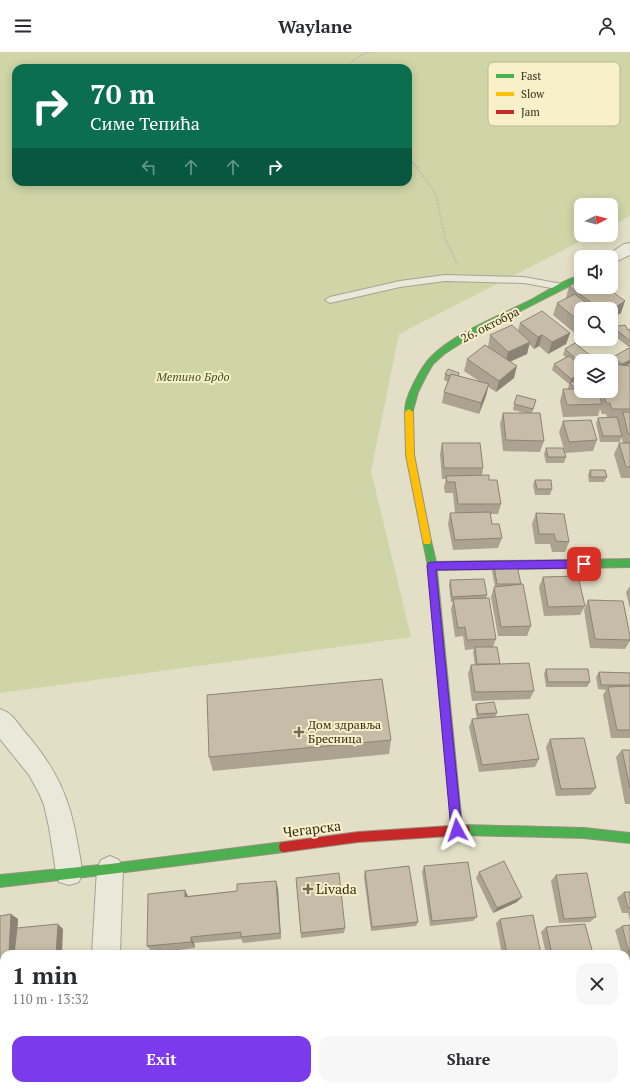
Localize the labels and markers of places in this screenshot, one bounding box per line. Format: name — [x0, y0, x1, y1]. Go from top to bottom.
pin — [567, 547, 601, 581]
place label: Дом здравља Бресница — [308, 717, 381, 746]
marker: Дом здравља Бресница — [293, 726, 305, 738]
place label: Livada — [316, 879, 357, 898]
marker: Livada — [303, 884, 313, 894]

